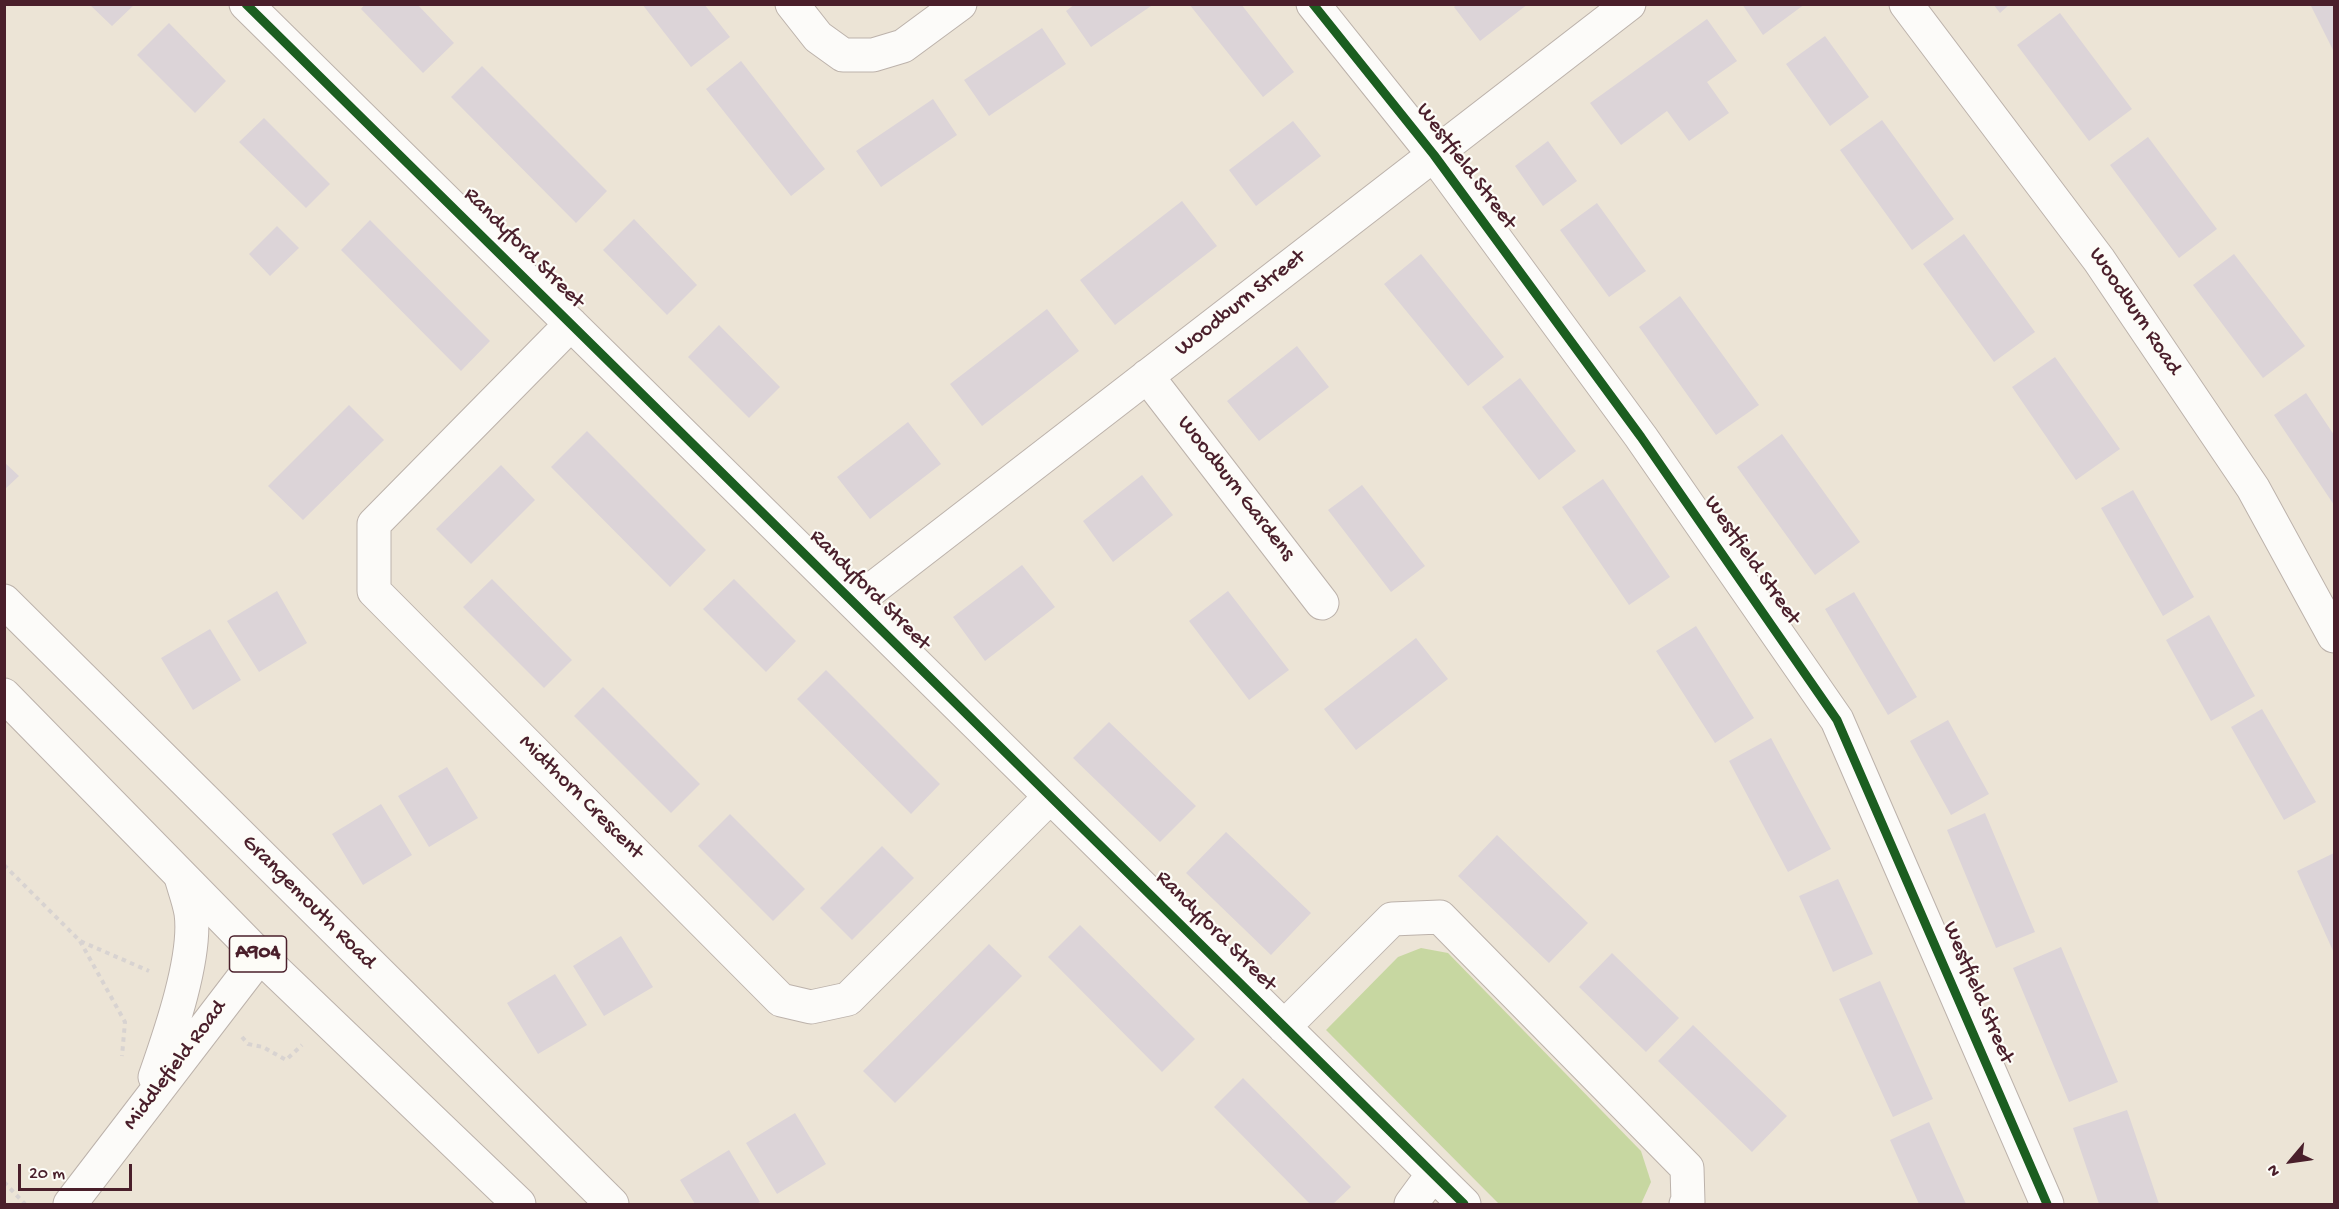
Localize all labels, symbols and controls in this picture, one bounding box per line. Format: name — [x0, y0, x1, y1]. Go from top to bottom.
street label: Westfield Street — [1409, 99, 1521, 235]
street label: Randyford Street — [457, 183, 589, 315]
street label: Woodburn Road — [2082, 243, 2186, 381]
street label: Woodburn Street — [1170, 245, 1312, 363]
street label: Woodburn Gardens — [1170, 411, 1300, 567]
street label: Westfield Street — [1697, 491, 1805, 631]
street label: Randyford Street — [803, 525, 935, 657]
street label: Midthorn Crescent — [512, 730, 648, 866]
street label: Grangemouth Road — [235, 830, 381, 976]
street label: Randyford Street — [1149, 866, 1281, 998]
street label: Westfield Street — [1935, 918, 2019, 1068]
road number: A904 — [230, 936, 286, 972]
street label: Middlefield Road — [119, 996, 233, 1136]
north arrow — [2261, 1131, 2321, 1191]
scale bar — [21, 1152, 135, 1190]
text: N — [2264, 1161, 2286, 1179]
text: 20 m — [29, 1164, 65, 1185]

